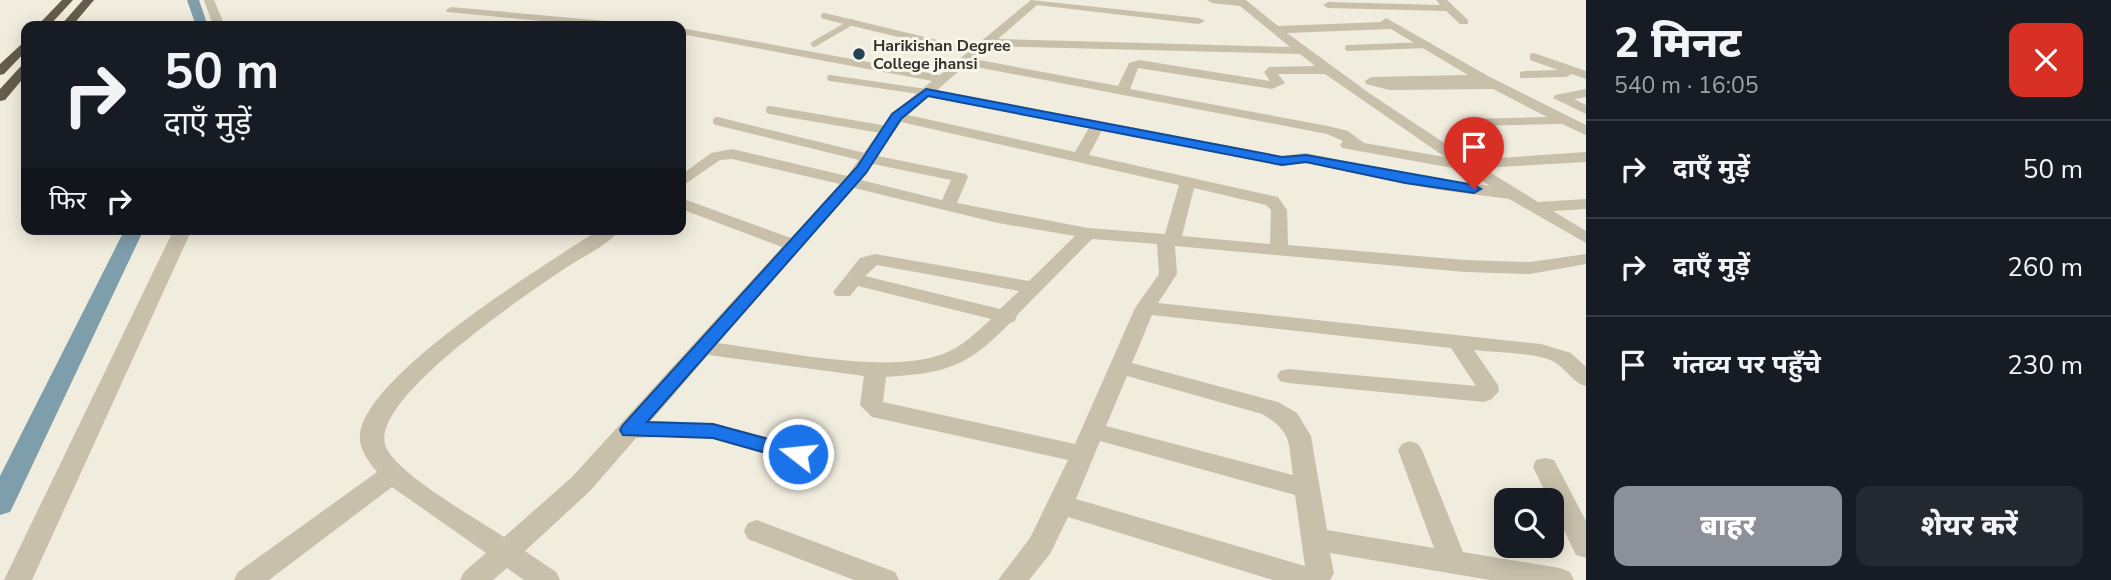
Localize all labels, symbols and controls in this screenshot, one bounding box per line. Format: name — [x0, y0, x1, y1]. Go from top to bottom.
text: 2 मिनट — [1614, 15, 1741, 72]
button: close — [2009, 23, 2083, 97]
place label: Harikishan Degree College jhansi — [873, 35, 1011, 75]
text: 50 m — [164, 38, 279, 105]
marker: Harikishan Degree College jhansi — [851, 46, 867, 62]
icon: right — [49, 49, 140, 140]
text: 540 m · 16:05 — [1614, 70, 1759, 101]
text: दाएँ मुड़ें — [164, 102, 251, 145]
pin — [1444, 117, 1504, 189]
icon: arrive — [1455, 128, 1493, 166]
icon: right — [1614, 150, 1652, 188]
text: दाएँ मुड़ें — [1673, 151, 1750, 186]
text: 50 m — [2023, 152, 2083, 187]
icon: right — [100, 182, 138, 220]
text: फिर — [49, 183, 86, 218]
icon: right — [1614, 248, 1652, 286]
text: दाएँ मुड़ें — [1673, 249, 1750, 284]
text: 260 m — [2007, 250, 2083, 285]
icon: arrive — [1614, 346, 1652, 384]
text: गंतव्य पर पहुँचे — [1673, 347, 1821, 382]
text: 230 m — [2007, 348, 2083, 383]
position arrow — [761, 417, 835, 491]
button: बाहर — [1614, 486, 1842, 566]
button: शेयर करें — [1856, 486, 2083, 566]
map controls — [1494, 488, 1564, 558]
button: search — [1494, 488, 1564, 558]

